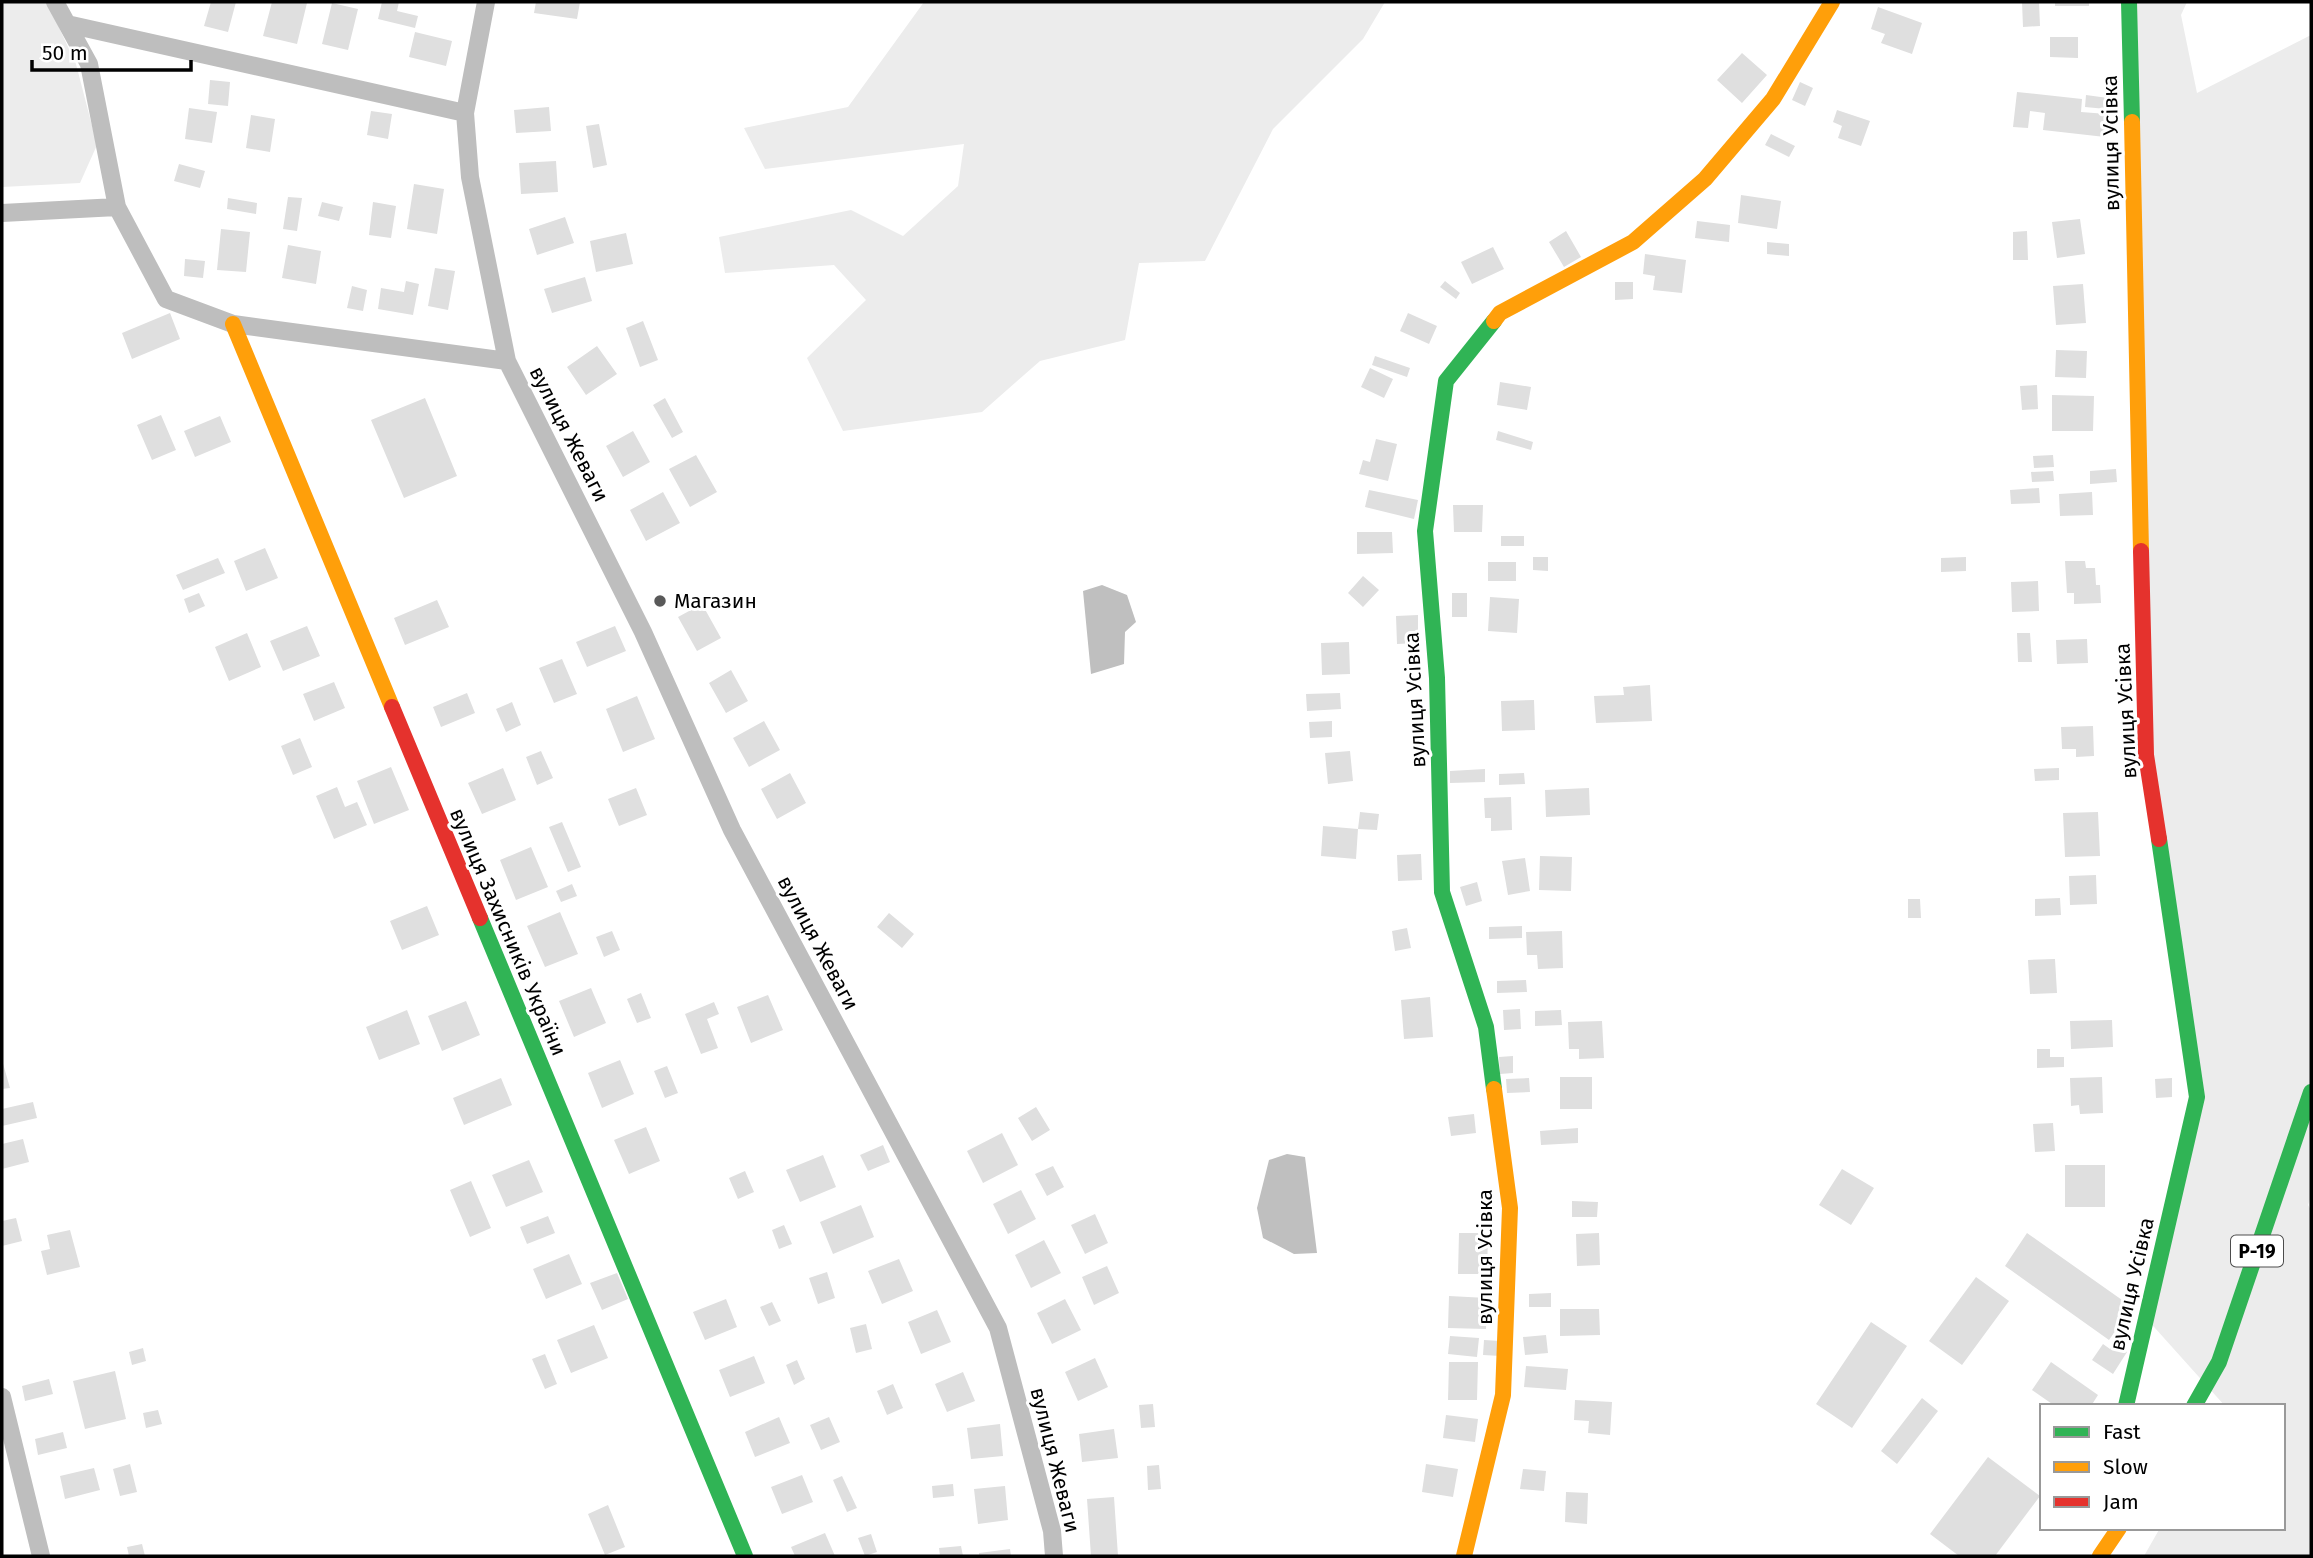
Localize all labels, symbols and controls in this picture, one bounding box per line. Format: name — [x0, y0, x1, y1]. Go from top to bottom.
scale bar — [32, 28, 191, 72]
text: 50 m — [42, 40, 88, 66]
street label: вулиця Усівка — [2097, 75, 2125, 211]
street label: вулиця Жеваги — [524, 362, 614, 506]
place label: Магазин — [674, 588, 757, 614]
marker: Магазин — [652, 593, 668, 609]
street label: вулиця Усівка — [1398, 631, 1432, 769]
street label: вулиця Усівка — [2109, 642, 2143, 780]
street label: вулиця Захисників України — [444, 804, 572, 1060]
street label: вулиця Жеваги — [772, 871, 864, 1015]
street label: вулиця Усівка — [1472, 1189, 1498, 1325]
street label: вулиця Усівка — [2104, 1215, 2160, 1353]
road number: Р-19 — [2231, 1236, 2283, 1266]
street label: вулиця Жеваги — [1024, 1385, 1086, 1535]
legend — [2040, 1404, 2285, 1530]
text: Fast — [2103, 1419, 2141, 1445]
text: Slow — [2103, 1454, 2148, 1480]
text: Jam — [2103, 1489, 2139, 1515]

